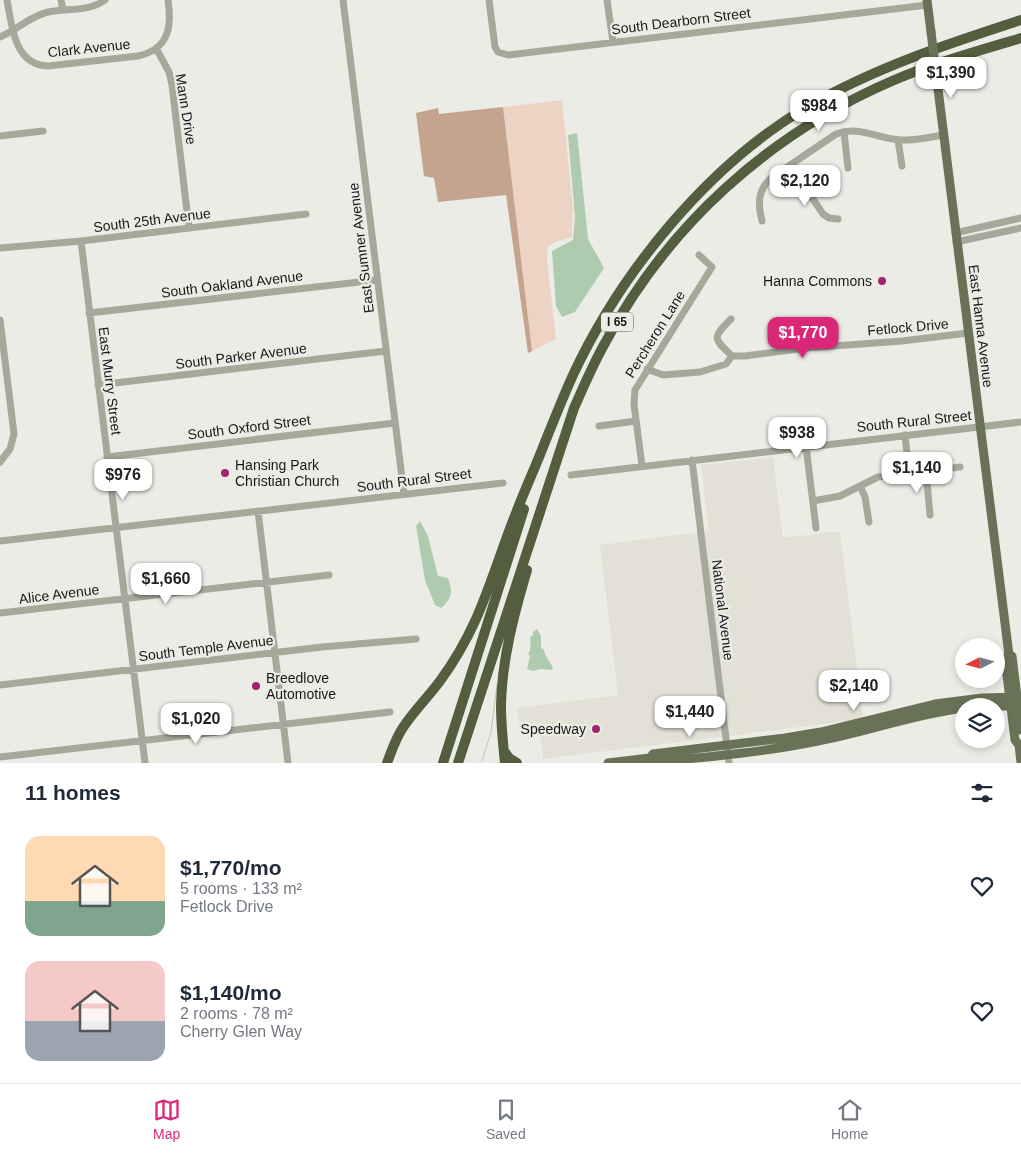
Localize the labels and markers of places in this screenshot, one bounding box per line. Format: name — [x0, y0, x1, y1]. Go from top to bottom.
pin: $1,390 — [910, 56, 992, 99]
pin: $984 — [789, 90, 849, 132]
pin: $2,120 — [764, 164, 846, 207]
place label: Hanna Commons — [763, 273, 872, 289]
marker: Hanna Commons — [876, 275, 888, 287]
pin: $1,770 — [762, 316, 844, 359]
pin: $938 — [767, 416, 827, 459]
pin: $1,140 — [876, 452, 958, 494]
place label: Hansing Park Christian Church — [235, 457, 339, 489]
pin: $976 — [93, 458, 153, 501]
marker: Hansing Park Christian Church — [219, 467, 231, 479]
pin: $1,660 — [125, 562, 207, 605]
place label: Breedlove Automotive — [266, 670, 336, 702]
pin: $2,140 — [813, 670, 895, 712]
marker: Breedlove Automotive — [250, 680, 262, 692]
pin: $1,440 — [649, 696, 731, 738]
pin: $1,020 — [155, 702, 237, 745]
place label: Speedway — [521, 721, 586, 737]
marker: Speedway — [590, 723, 602, 735]

